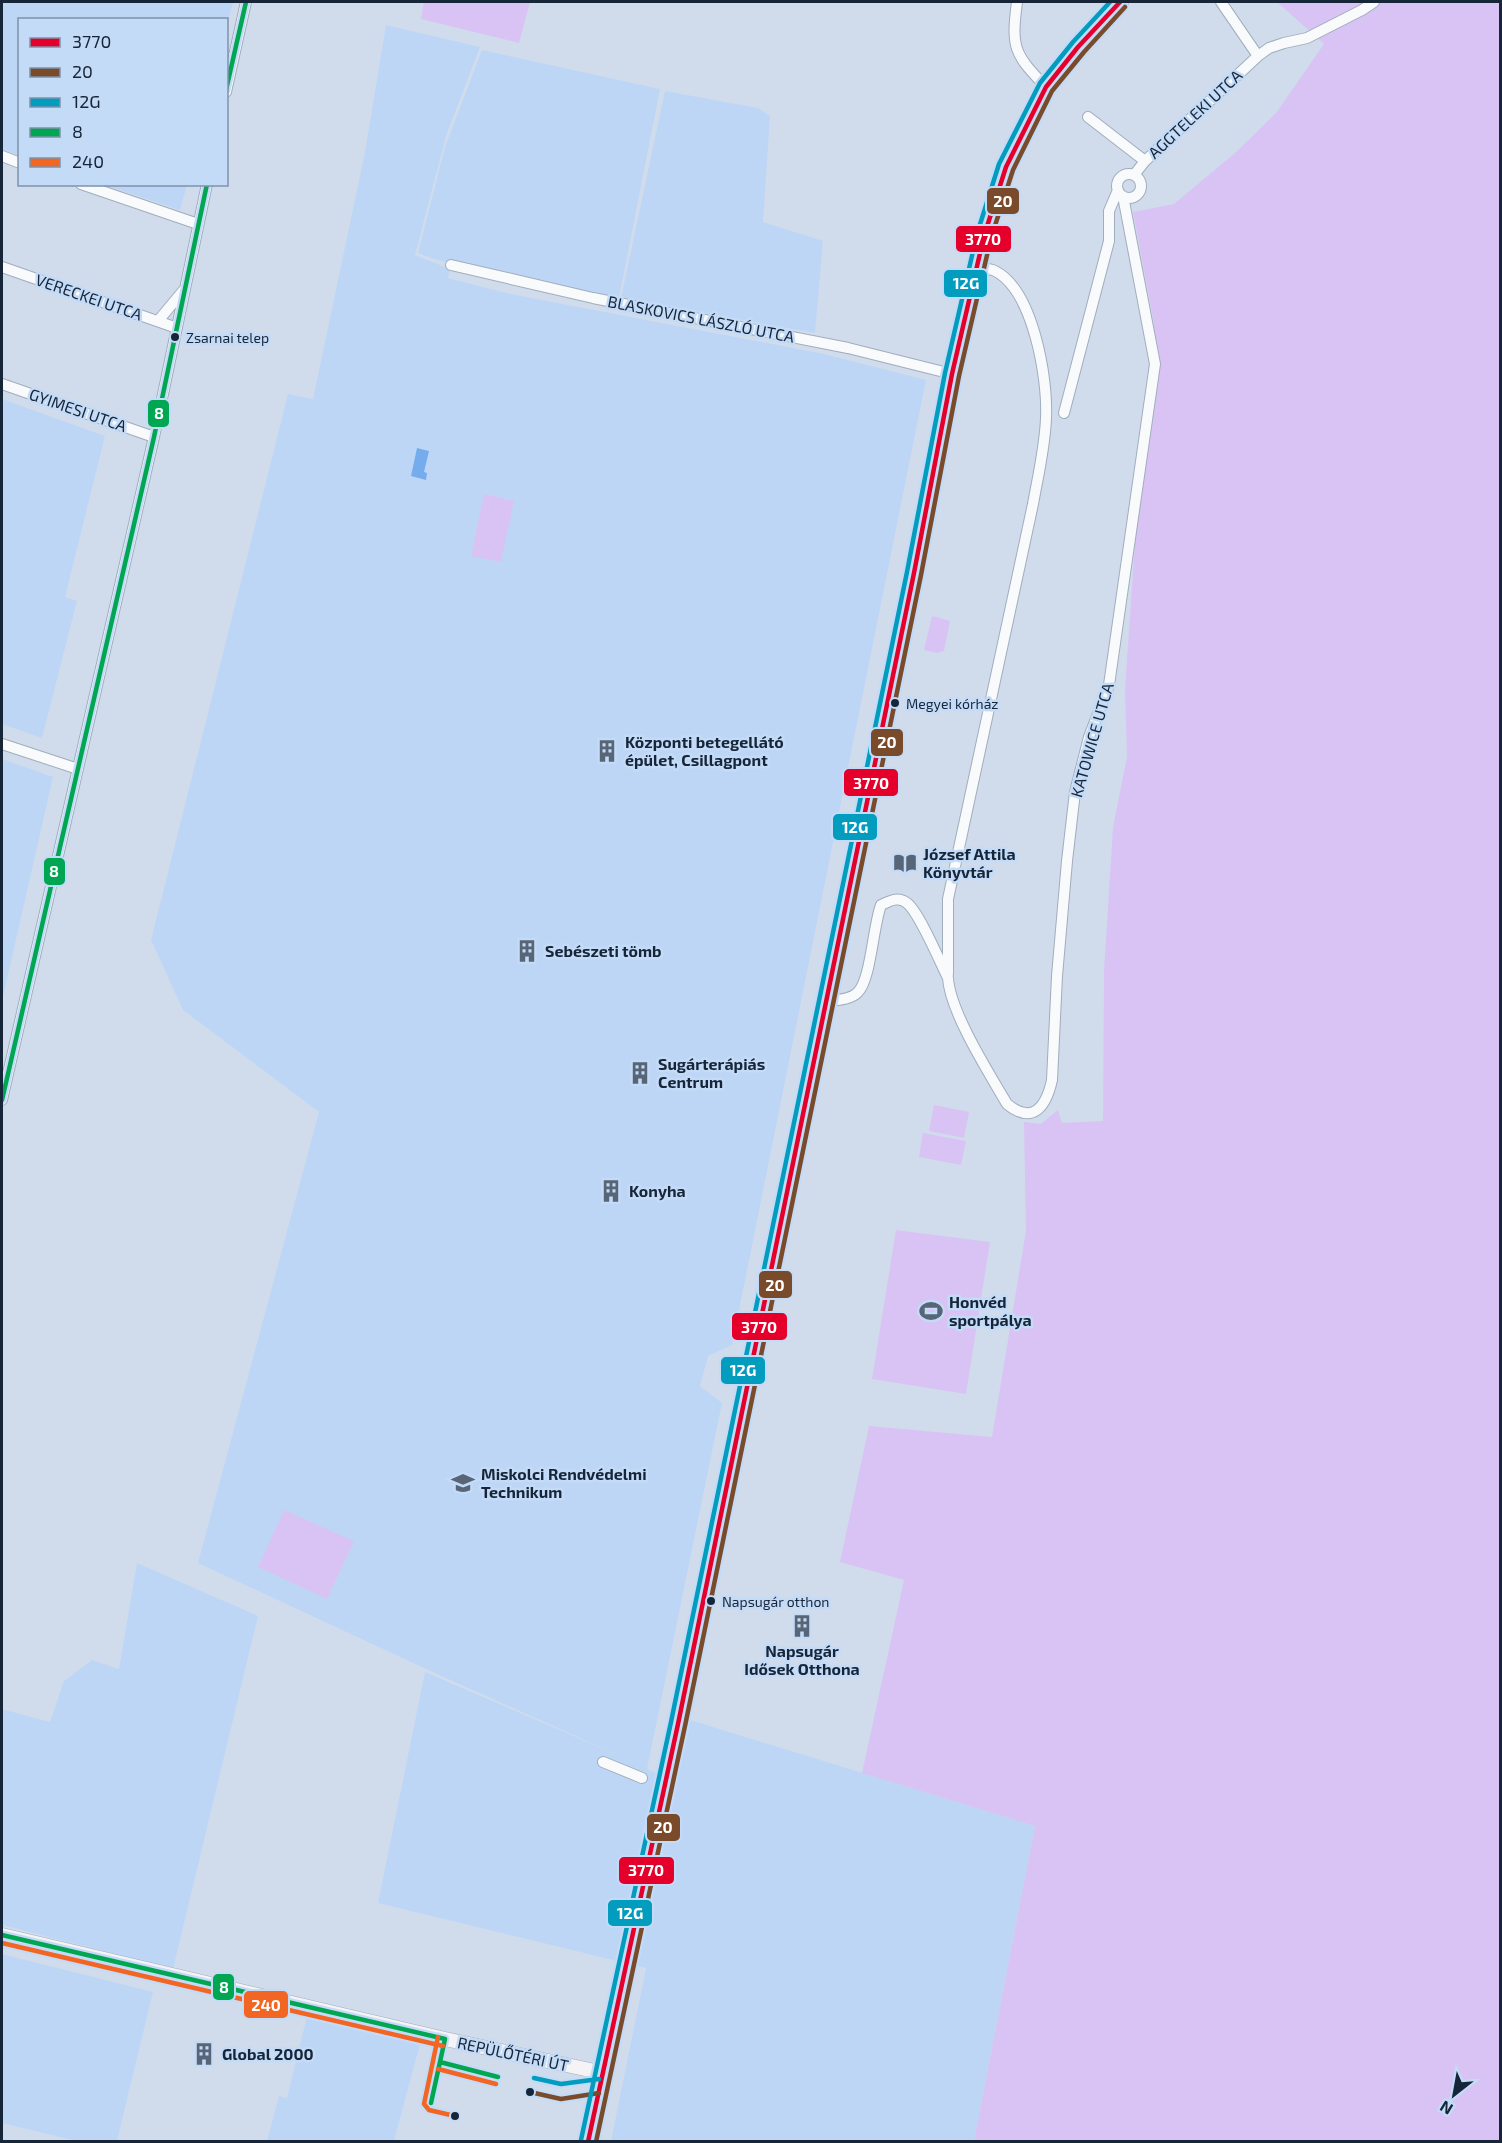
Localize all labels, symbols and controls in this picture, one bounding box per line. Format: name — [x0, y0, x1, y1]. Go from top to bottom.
legend — [18, 18, 228, 186]
text: 3770 — [72, 30, 111, 52]
text: 20 — [72, 60, 93, 82]
street label: AGGTELEKI UTCA — [1144, 65, 1246, 162]
text: 12G — [72, 90, 101, 112]
text: 8 — [72, 120, 83, 142]
text: 240 — [72, 150, 104, 172]
line badge: 20 — [986, 187, 1020, 215]
text: 20 — [993, 191, 1013, 210]
line badge: 3770 — [955, 225, 1012, 253]
text: 3770 — [965, 229, 1001, 248]
street label: VERECKEI UTCA — [33, 269, 145, 324]
line badge: 12G — [943, 269, 988, 298]
text: 12G — [953, 273, 979, 292]
street label: BLASKOVICS LÁSZLÓ UTCA — [606, 291, 796, 346]
place label: Zsarnai telep — [186, 329, 269, 346]
marker: Zsarnai telep — [169, 331, 181, 343]
street label: GYIMESI UTCA — [27, 384, 129, 435]
line badge: 8 — [147, 399, 170, 428]
text: 8 — [154, 403, 164, 422]
street label: KATOWICE UTCA — [1066, 680, 1117, 799]
place label: Megyei kórház — [906, 695, 998, 712]
marker: Megyei kórház — [889, 697, 901, 709]
line badge: 20 — [870, 728, 904, 757]
place label: Központi betegellátó épület, Csillagpont — [625, 732, 784, 769]
text: 20 — [877, 732, 897, 751]
building icon: Központi betegellátó épület, Csillagpont — [594, 738, 620, 764]
line badge: 3770 — [843, 768, 899, 797]
text: 3770 — [853, 773, 889, 792]
line badge: 12G — [832, 813, 878, 841]
text: 12G — [842, 817, 868, 836]
place label: József Attila Könyvtár — [923, 844, 1016, 882]
library icon: József Attila Könyvtár — [892, 850, 918, 876]
line badge: 8 — [43, 857, 66, 886]
text: 8 — [49, 861, 59, 880]
building icon: Sebészeti tömb — [514, 938, 540, 964]
place label: Sebészeti tömb — [545, 941, 662, 960]
place label: Sugárterápiás Centrum — [658, 1054, 765, 1091]
building icon: Sugárterápiás Centrum — [627, 1060, 653, 1086]
building icon: Konyha — [598, 1178, 624, 1204]
place label: Konyha — [629, 1181, 686, 1201]
line badge: 20 — [758, 1270, 793, 1299]
text: 20 — [765, 1275, 785, 1294]
place label: Honvéd sportpálya — [949, 1292, 1032, 1330]
sports icon: Honvéd sportpálya — [918, 1298, 944, 1324]
line badge: 3770 — [731, 1312, 788, 1341]
text: 3770 — [741, 1317, 777, 1336]
line badge: 12G — [720, 1356, 766, 1385]
text: 12G — [730, 1360, 756, 1379]
place label: Miskolci Rendvédelmi Technikum — [481, 1464, 647, 1501]
school or university icon: Miskolci Rendvédelmi Technikum — [450, 1470, 476, 1496]
place label: Napsugár otthon — [722, 1593, 829, 1610]
marker: Napsugár otthon — [705, 1595, 717, 1607]
building icon: Napsugár Idősek Otthona — [789, 1613, 815, 1639]
place label: Napsugár Idősek Otthona — [744, 1641, 860, 1678]
line badge: 20 — [646, 1813, 681, 1842]
text: 20 — [653, 1817, 673, 1836]
line badge: 3770 — [618, 1856, 675, 1885]
text: 3770 — [628, 1860, 664, 1879]
line badge: 12G — [607, 1899, 653, 1927]
text: 12G — [617, 1903, 643, 1922]
line badge: 8 — [212, 1973, 235, 2001]
text: 8 — [219, 1977, 229, 1996]
line badge: 240 — [243, 1990, 289, 2019]
text: 240 — [251, 1995, 281, 2014]
street label: REPÜLŐTÉRI ÚT — [456, 2032, 570, 2075]
building icon: Global 2000 — [191, 2041, 217, 2067]
place label: Global 2000 — [222, 2044, 314, 2063]
north arrow — [1424, 2065, 1484, 2125]
unlabelled marker — [524, 2086, 536, 2098]
text: N — [1436, 2097, 1456, 2119]
unlabelled marker — [449, 2110, 461, 2122]

